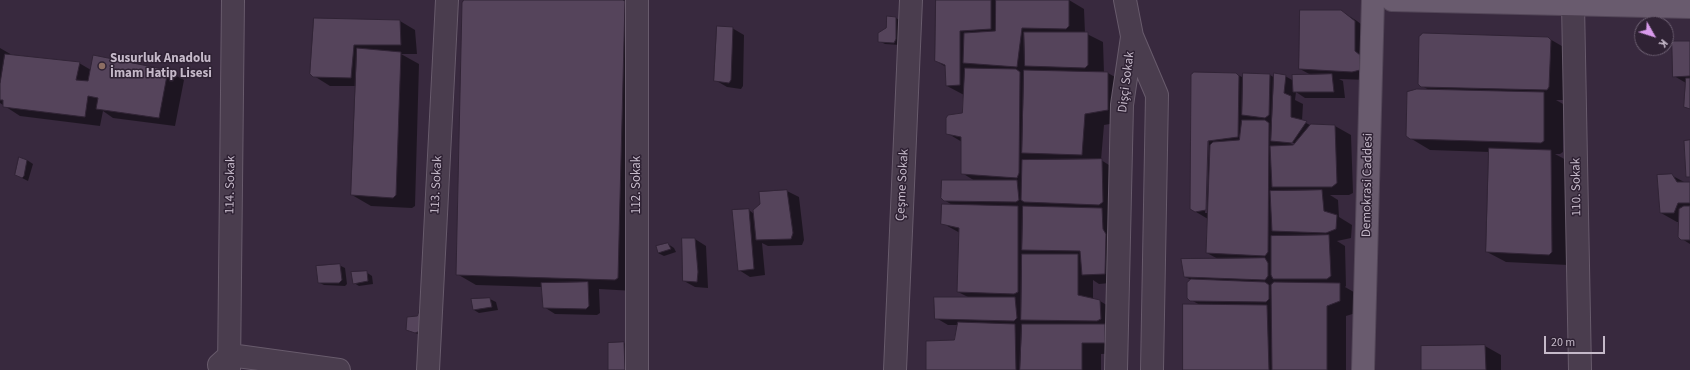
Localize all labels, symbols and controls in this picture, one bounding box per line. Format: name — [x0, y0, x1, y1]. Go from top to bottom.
north arrow — [1634, 16, 1674, 56]
text: K — [1655, 36, 1671, 51]
street label: Dişçi Sokak — [1116, 50, 1138, 114]
place label: Susurluk Anadolu İmam Hatip Lisesi — [110, 51, 212, 82]
marker: Susurluk Anadolu İmam Hatip Lisesi — [97, 61, 107, 71]
street label: Demokrasi Caddesi — [1359, 133, 1377, 237]
street label: Çeşme Sokak — [893, 148, 913, 222]
street label: 113. Sokak — [428, 155, 446, 215]
street label: 114. Sokak — [223, 156, 239, 214]
street label: 112. Sokak — [629, 156, 645, 214]
street label: 110. Sokak — [1569, 158, 1585, 216]
scale bar — [1546, 328, 1607, 354]
text: 20 m — [1551, 334, 1575, 351]

